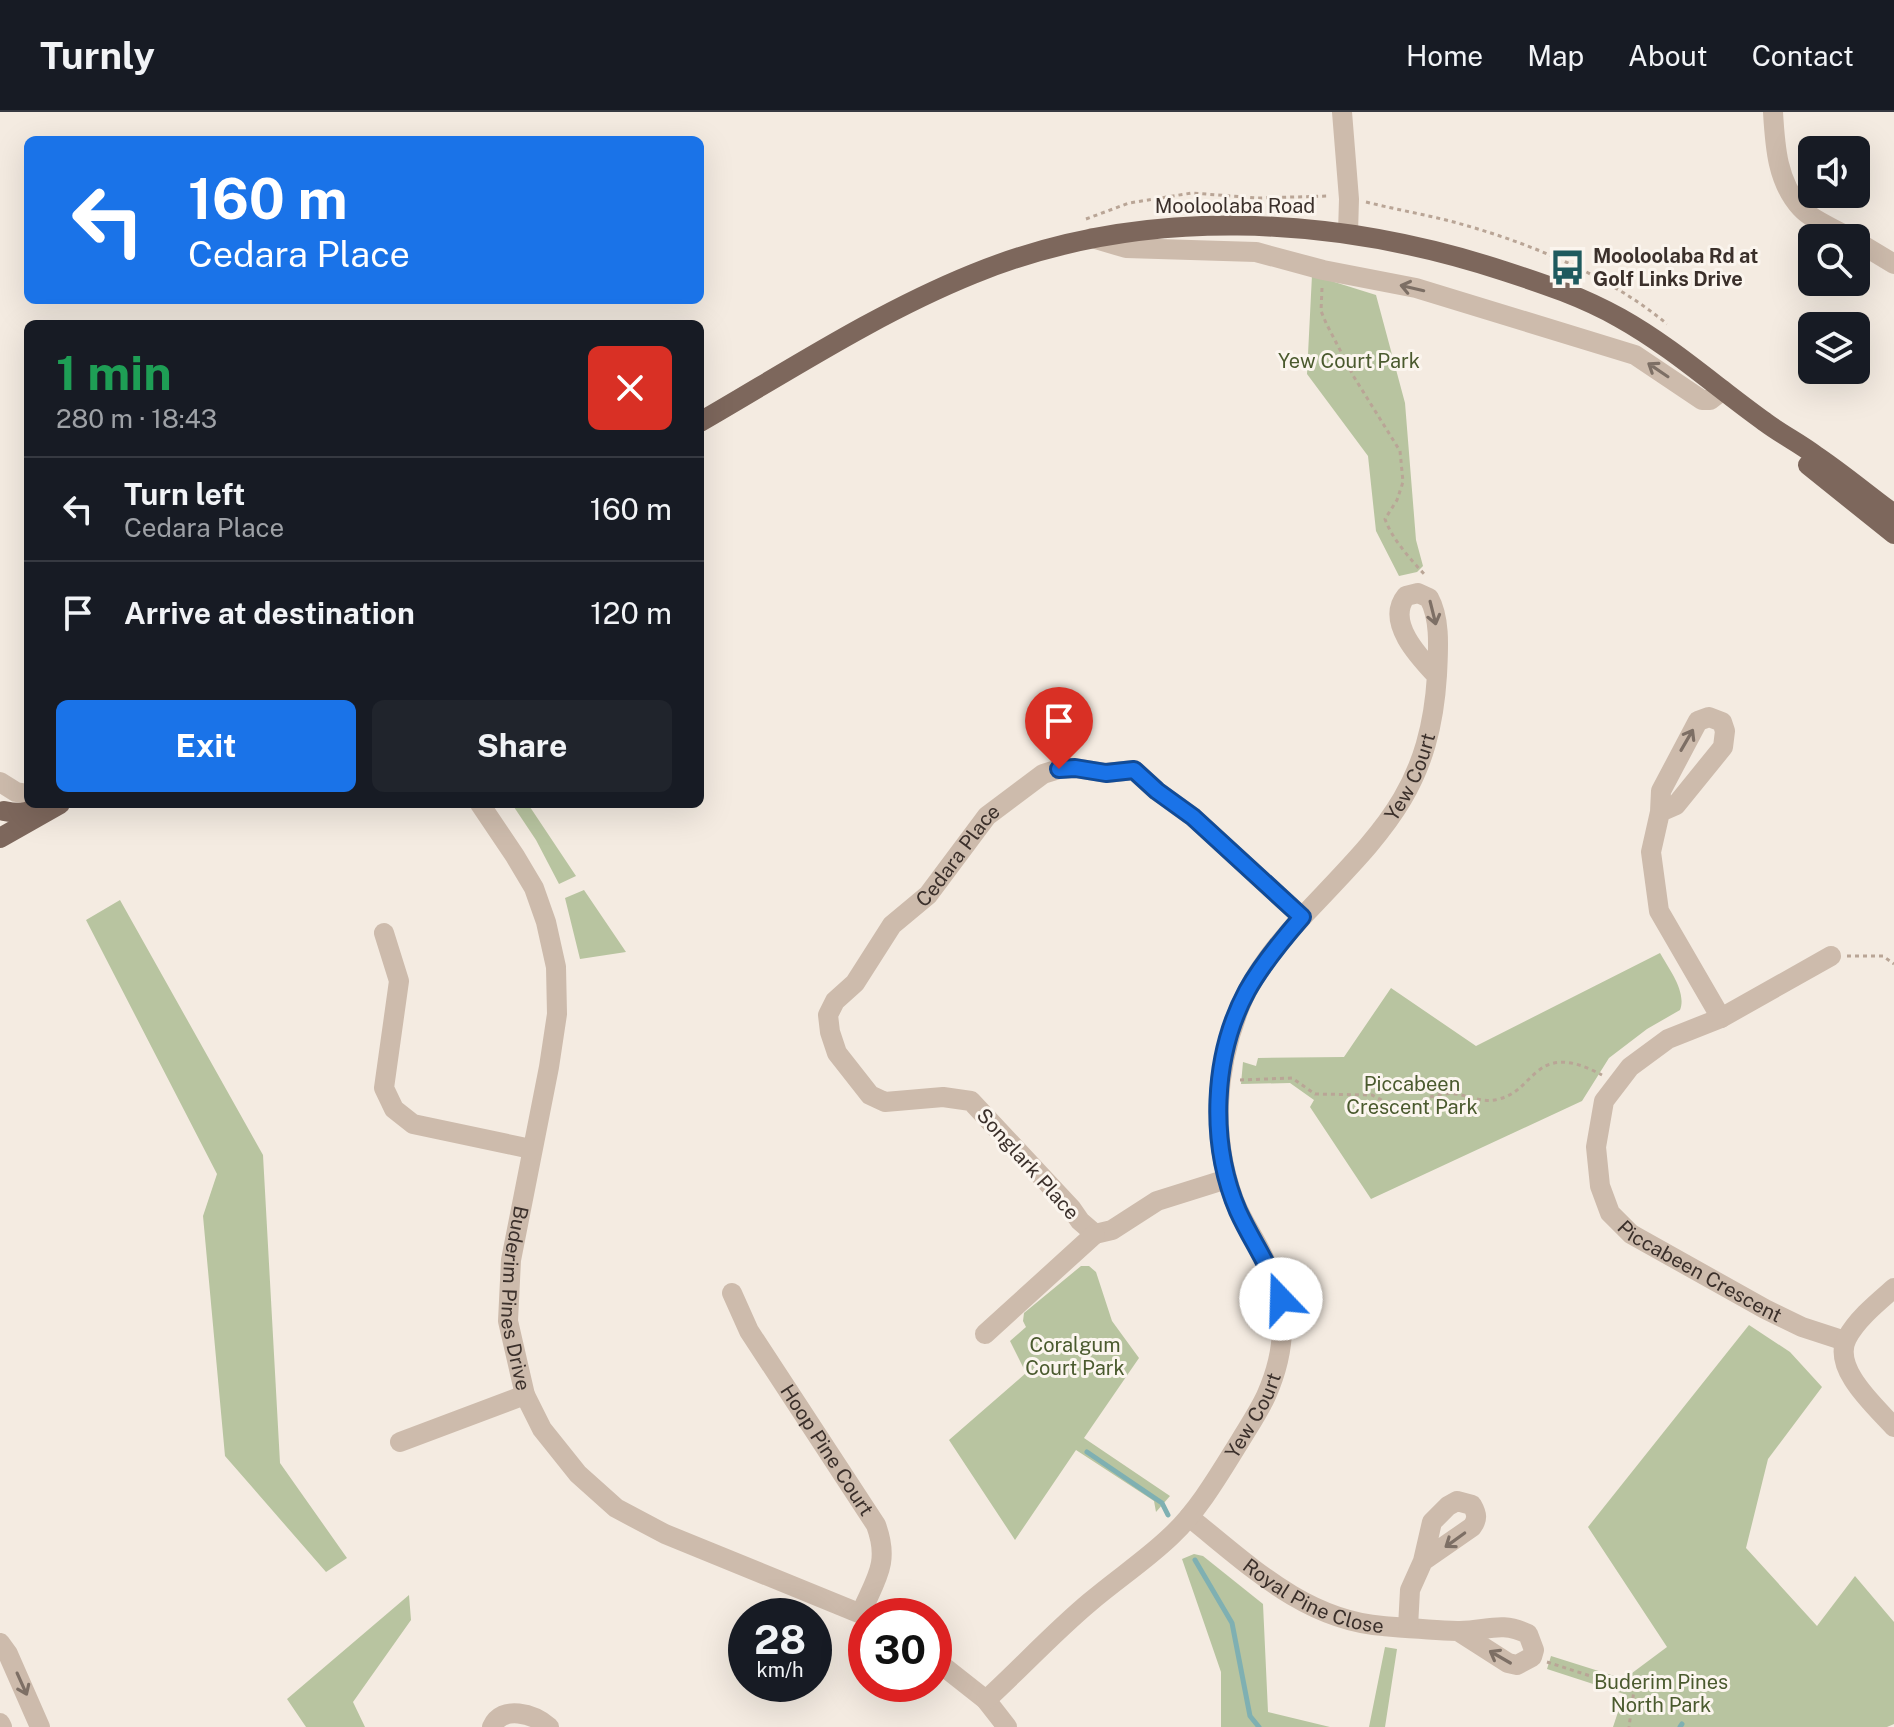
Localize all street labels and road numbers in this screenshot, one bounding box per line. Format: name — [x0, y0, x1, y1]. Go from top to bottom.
street label: Mooloolaba Road — [1155, 194, 1315, 218]
street label: Yew Court — [1380, 730, 1440, 826]
street label: Cedara Place — [911, 799, 1004, 912]
street label: Songlark Place — [972, 1103, 1084, 1225]
street label: Buderim Pines Drive — [496, 1204, 536, 1393]
street label: Piccabeen Crescent — [1612, 1215, 1786, 1327]
street label: Yew Court — [1220, 1370, 1286, 1463]
street label: Hoop Pine Court — [775, 1380, 879, 1520]
street label: Royal Pine Close — [1238, 1553, 1385, 1638]

